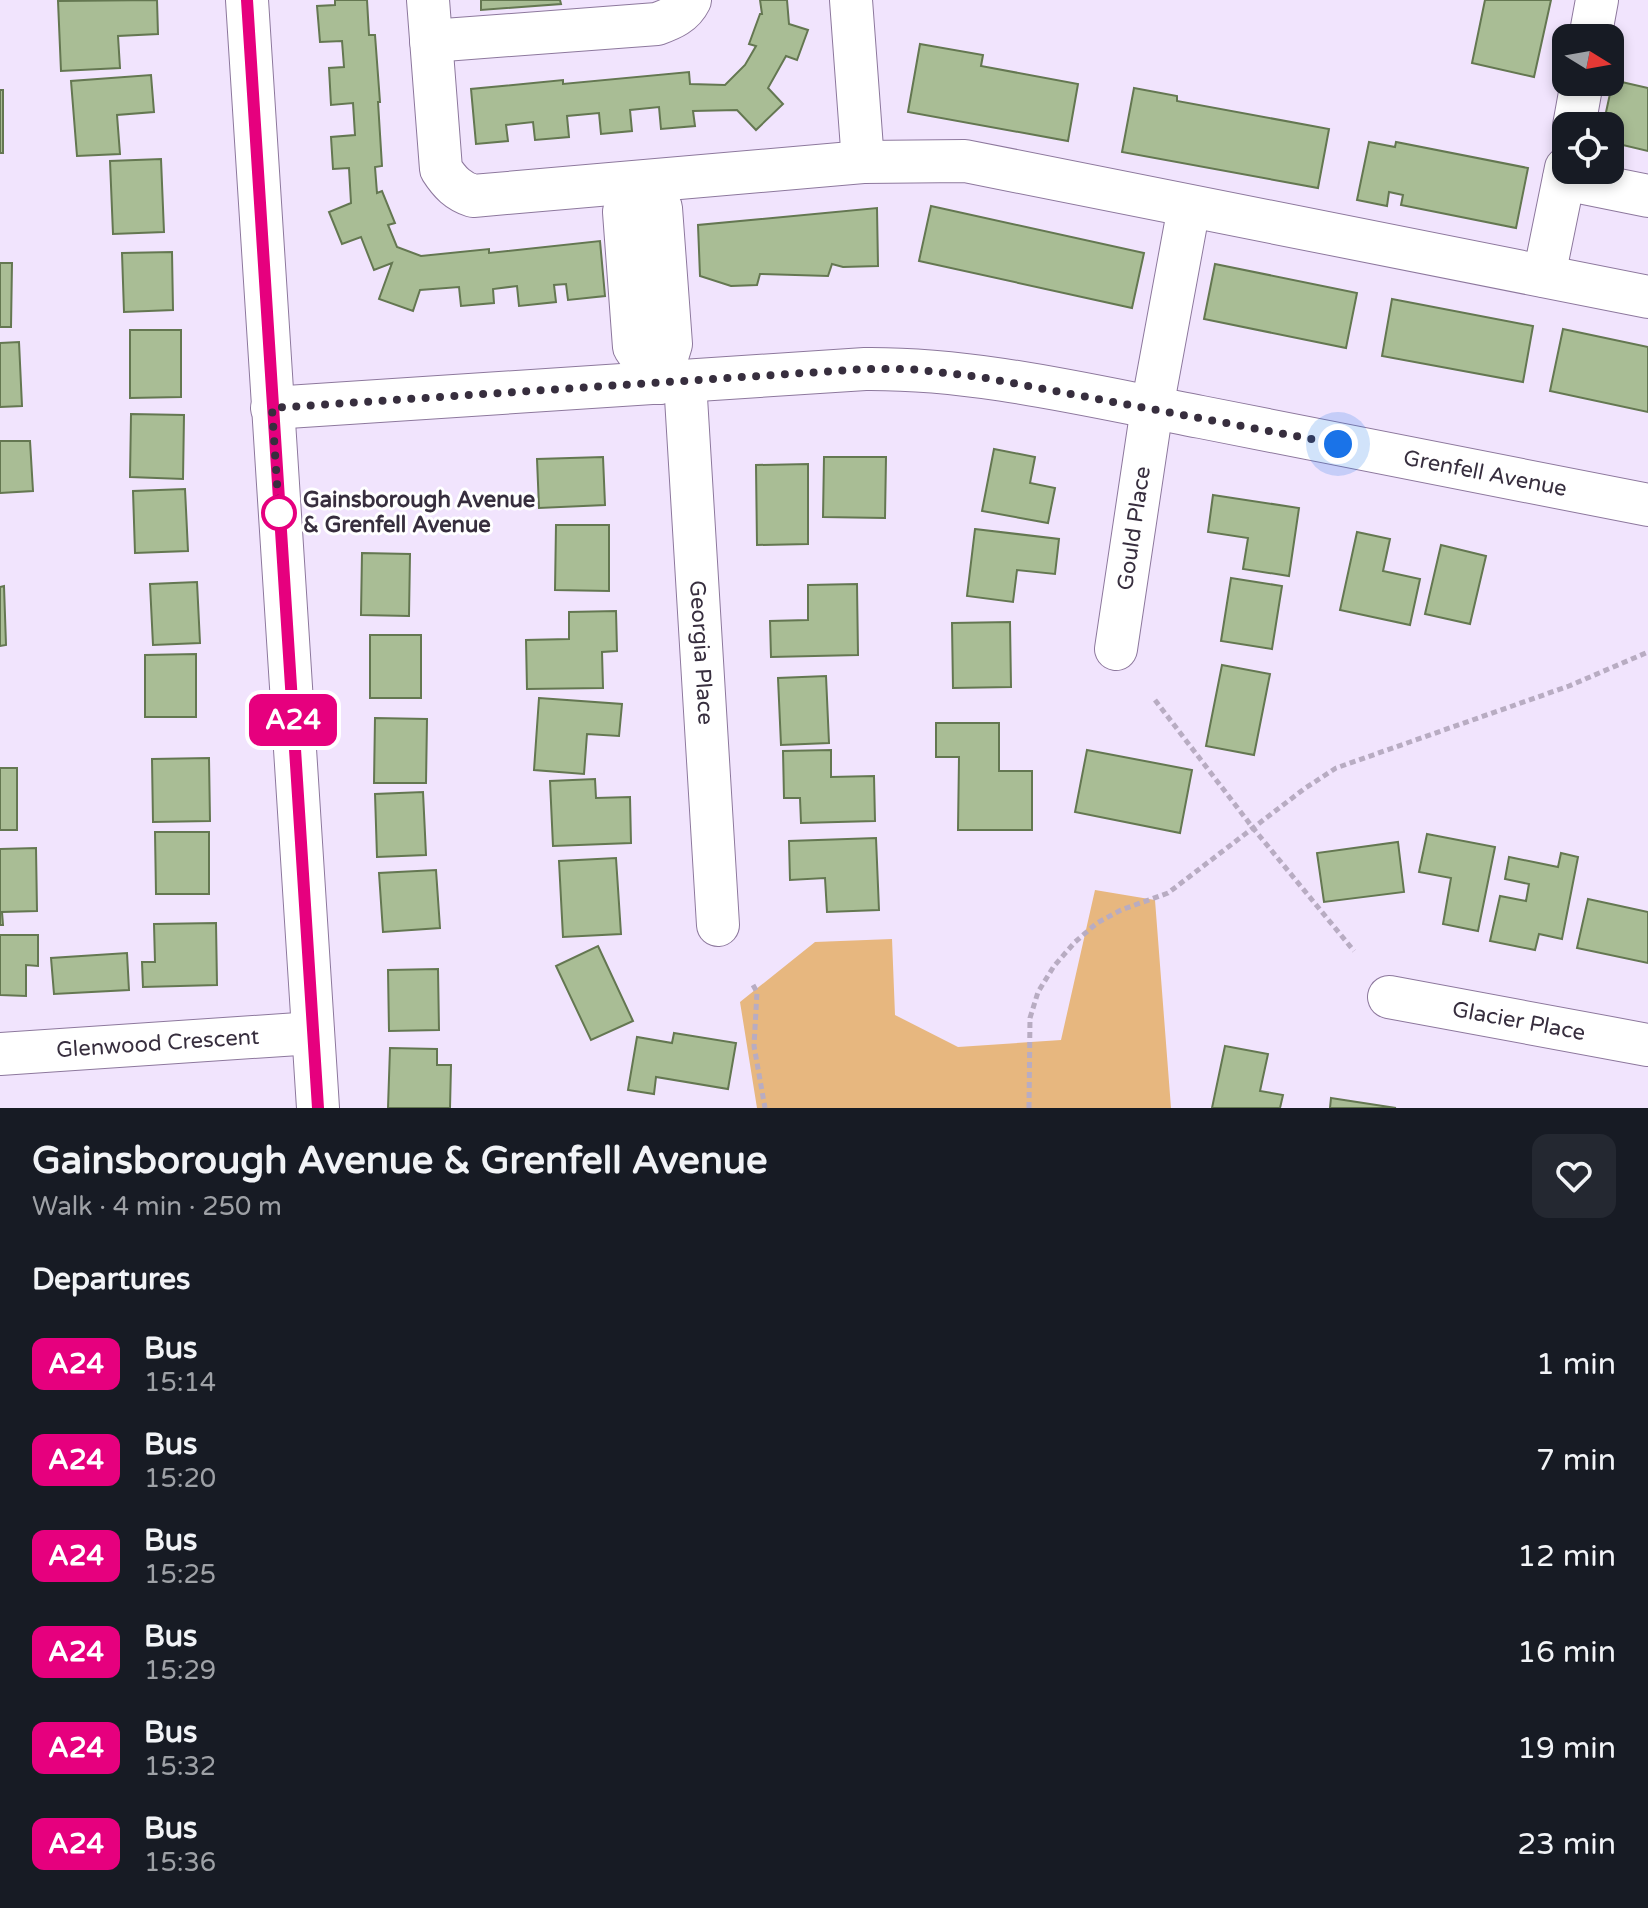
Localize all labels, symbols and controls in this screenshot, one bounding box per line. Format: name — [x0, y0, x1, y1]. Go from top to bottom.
north arrow — [1552, 24, 1624, 96]
map controls — [1552, 24, 1624, 184]
button: locate — [1552, 112, 1624, 184]
your location — [1318, 424, 1358, 464]
street label: Grenfell Avenue — [1401, 445, 1569, 502]
street label: Gould Place — [1112, 465, 1156, 592]
place label: Gainsborough Avenue & Grenfell Avenue — [303, 487, 535, 538]
marker: Gainsborough Avenue & Grenfell Avenue — [262, 496, 296, 530]
street label: Georgia Place — [684, 579, 719, 726]
line badge: A24 — [247, 694, 339, 746]
text: A24 — [265, 703, 321, 737]
street label: Glacier Place — [1450, 996, 1588, 1046]
street label: Glenwood Crescent — [55, 1024, 260, 1063]
button: heart — [1532, 1134, 1616, 1218]
text: Gainsborough Avenue & Grenfell Avenue — [32, 1138, 768, 1184]
text: Walk · 4 min · 250 m — [32, 1191, 282, 1222]
text: Departures — [32, 1261, 190, 1298]
text: Bus — [144, 1330, 197, 1367]
text: 1 min — [1536, 1346, 1616, 1383]
text: A24 — [48, 1347, 104, 1381]
text: 15:14 — [144, 1367, 216, 1398]
text: Bus — [144, 1426, 197, 1463]
text: 7 min — [1536, 1442, 1616, 1479]
text: A24 — [48, 1443, 104, 1477]
text: 15:20 — [144, 1463, 216, 1494]
text: Bus — [144, 1522, 197, 1559]
text: 12 min — [1517, 1538, 1616, 1575]
text: A24 — [48, 1539, 104, 1573]
text: 15:25 — [144, 1559, 216, 1590]
text: Bus — [144, 1618, 197, 1655]
text: 16 min — [1517, 1634, 1616, 1671]
text: A24 — [48, 1635, 104, 1669]
text: 15:29 — [144, 1655, 216, 1686]
text: Bus — [144, 1714, 197, 1751]
text: 19 min — [1517, 1730, 1616, 1767]
text: A24 — [48, 1731, 104, 1765]
text: 15:32 — [144, 1751, 216, 1782]
text: Bus — [144, 1810, 197, 1847]
text: 23 min — [1517, 1826, 1616, 1863]
text: A24 — [48, 1827, 104, 1861]
text: 15:36 — [144, 1847, 216, 1878]

